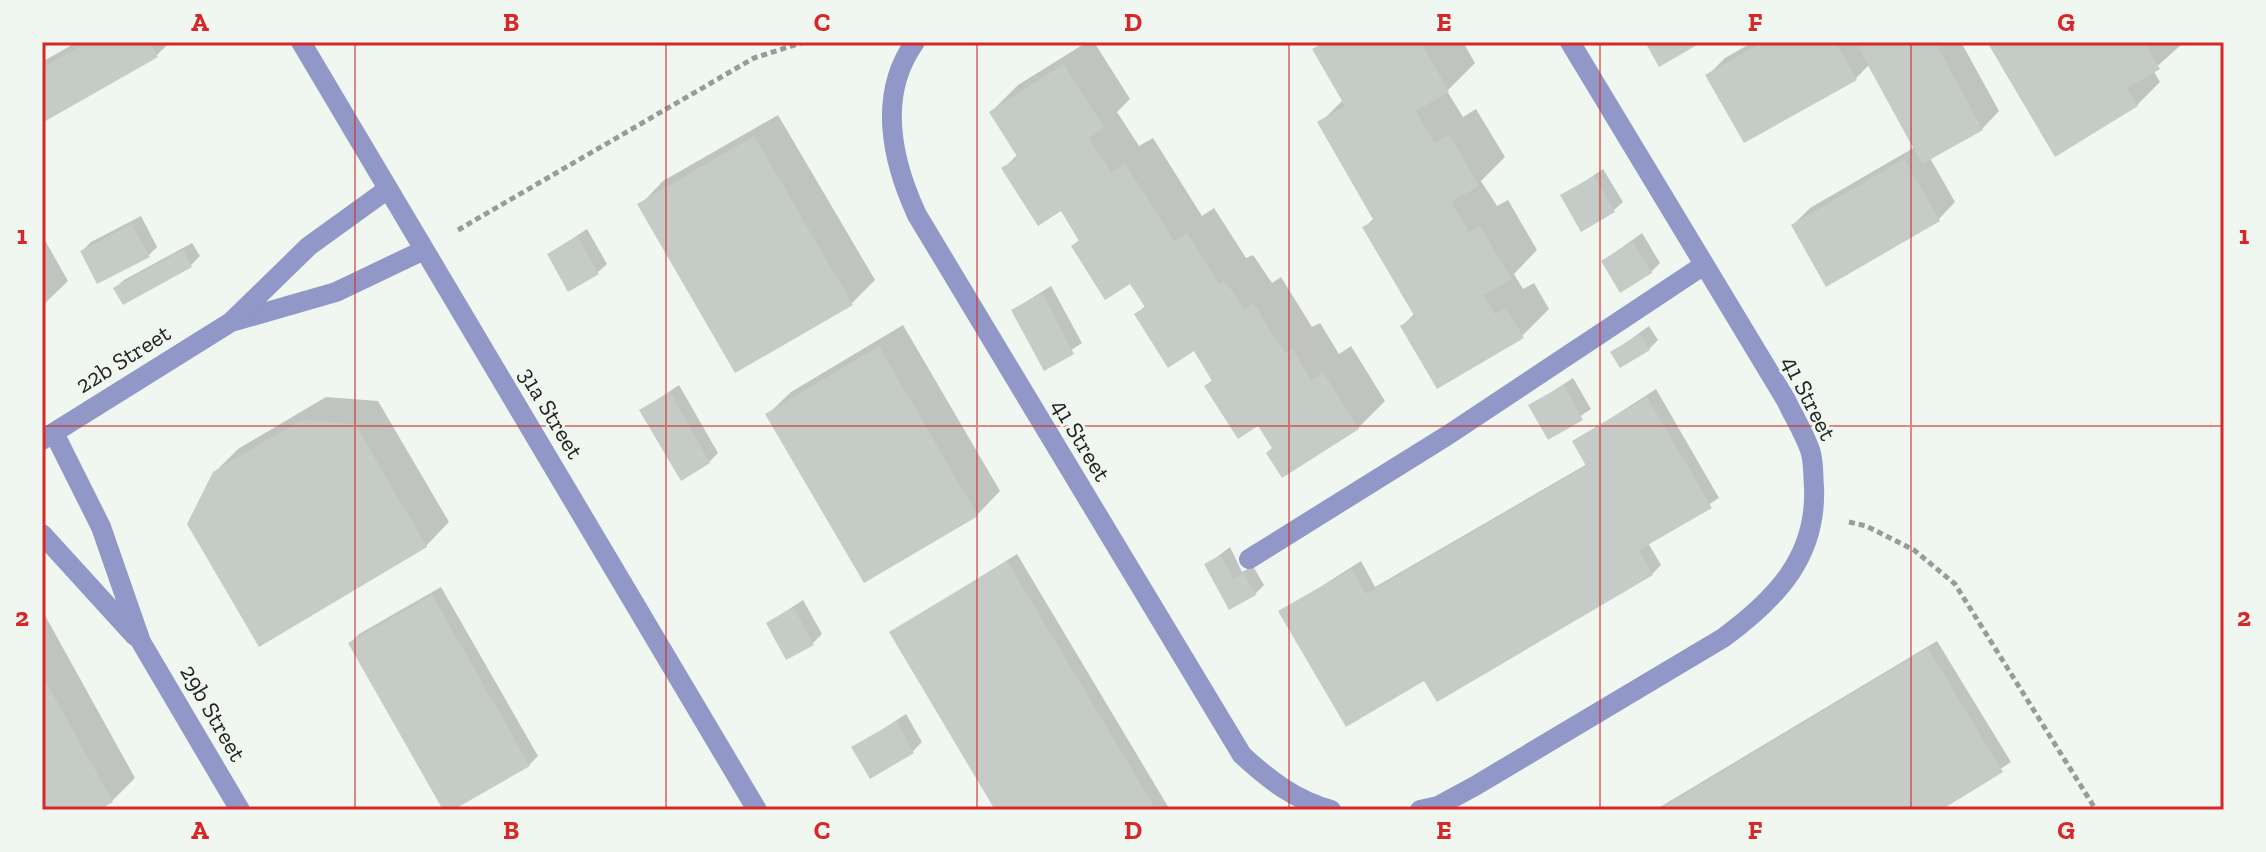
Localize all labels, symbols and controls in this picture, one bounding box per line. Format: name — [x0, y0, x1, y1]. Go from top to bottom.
text: A — [191, 6, 209, 38]
text: B — [503, 6, 519, 38]
text: C — [814, 6, 830, 38]
text: D — [1124, 6, 1142, 38]
text: E — [1436, 6, 1452, 38]
text: F — [1748, 6, 1763, 38]
text: G — [2057, 6, 2075, 38]
text: 1 — [17, 219, 28, 251]
text: 1 — [2239, 219, 2250, 251]
street label: 22b Street — [70, 318, 176, 399]
street label: 41 Street — [1776, 351, 1843, 445]
street label: 31a Street — [513, 362, 590, 464]
street label: 41 Street — [1046, 393, 1117, 486]
text: 2 — [15, 601, 29, 633]
text: 2 — [2237, 601, 2251, 633]
street label: 29b Street — [174, 659, 253, 766]
text: A — [191, 814, 209, 846]
text: B — [503, 814, 519, 846]
text: C — [814, 814, 830, 846]
text: D — [1124, 814, 1142, 846]
text: E — [1436, 814, 1452, 846]
text: F — [1748, 814, 1763, 846]
text: G — [2057, 814, 2075, 846]

